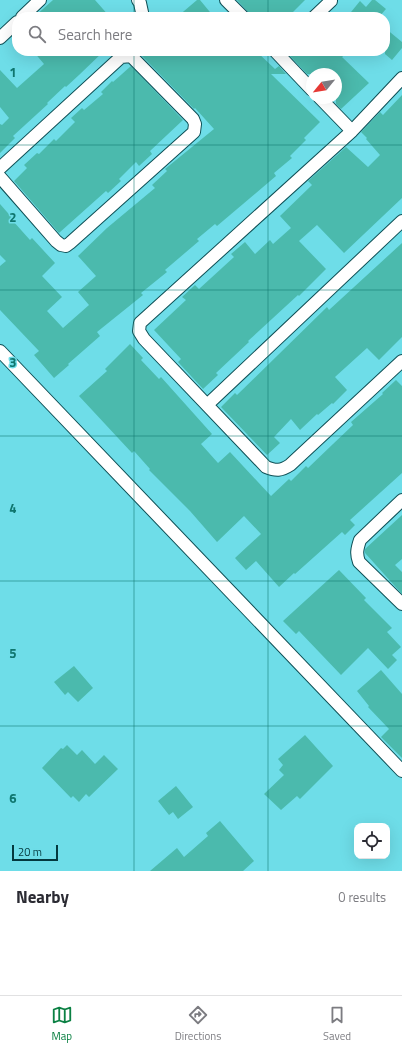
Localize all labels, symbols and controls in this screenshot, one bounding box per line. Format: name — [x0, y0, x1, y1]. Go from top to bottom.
search box — [12, 12, 390, 56]
icon: search — [26, 23, 48, 45]
text: Search here — [58, 23, 132, 46]
text: 1 — [9, 62, 17, 82]
north arrow — [306, 68, 342, 104]
text: 2 — [9, 207, 17, 227]
text: 3 — [9, 352, 17, 372]
text: 4 — [9, 498, 17, 518]
text: 5 — [9, 643, 17, 663]
text: 6 — [9, 788, 17, 808]
map controls — [354, 823, 390, 859]
button: locate — [354, 823, 390, 859]
scale bar — [12, 843, 58, 862]
text: 20 m — [18, 844, 42, 860]
text: Nearby — [16, 884, 69, 910]
text: 0 results — [338, 887, 386, 907]
tab: Map — [51, 1004, 73, 1044]
tab: Directions — [175, 1004, 221, 1044]
tab: Saved — [323, 1004, 351, 1044]

